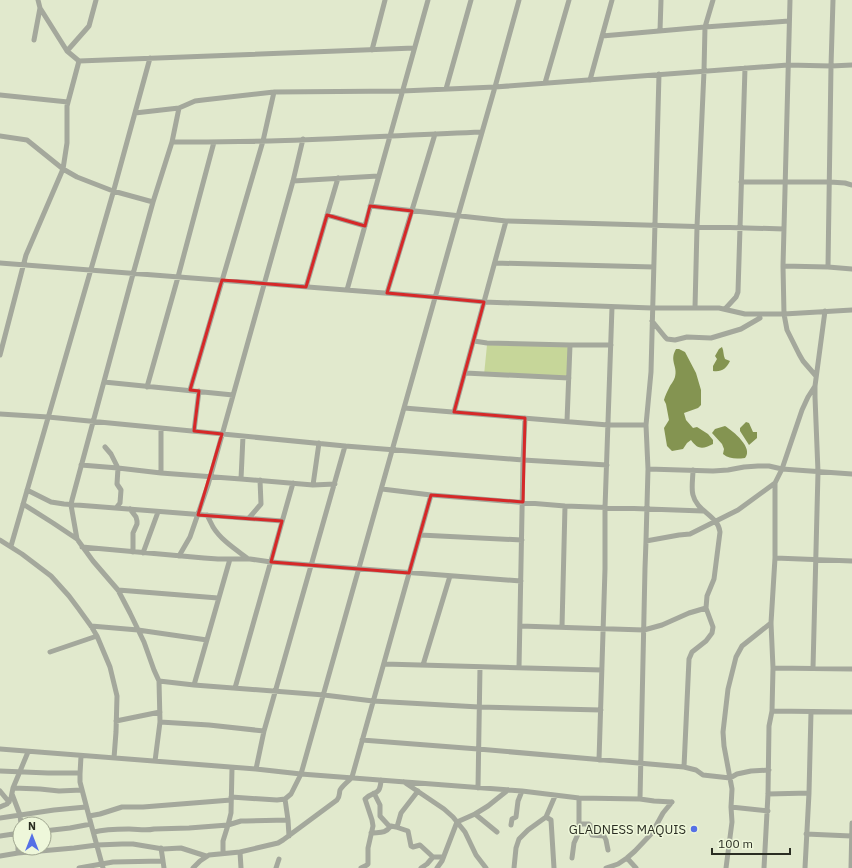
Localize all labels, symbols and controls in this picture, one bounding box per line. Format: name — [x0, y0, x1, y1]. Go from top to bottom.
north arrow — [12, 816, 52, 856]
text: N — [28, 819, 36, 833]
place label: GLADNESS MAQUIS — [569, 821, 686, 838]
marker: GLADNESS MAQUIS — [689, 824, 699, 834]
scale bar — [712, 830, 790, 856]
text: 100 m — [718, 836, 753, 851]

